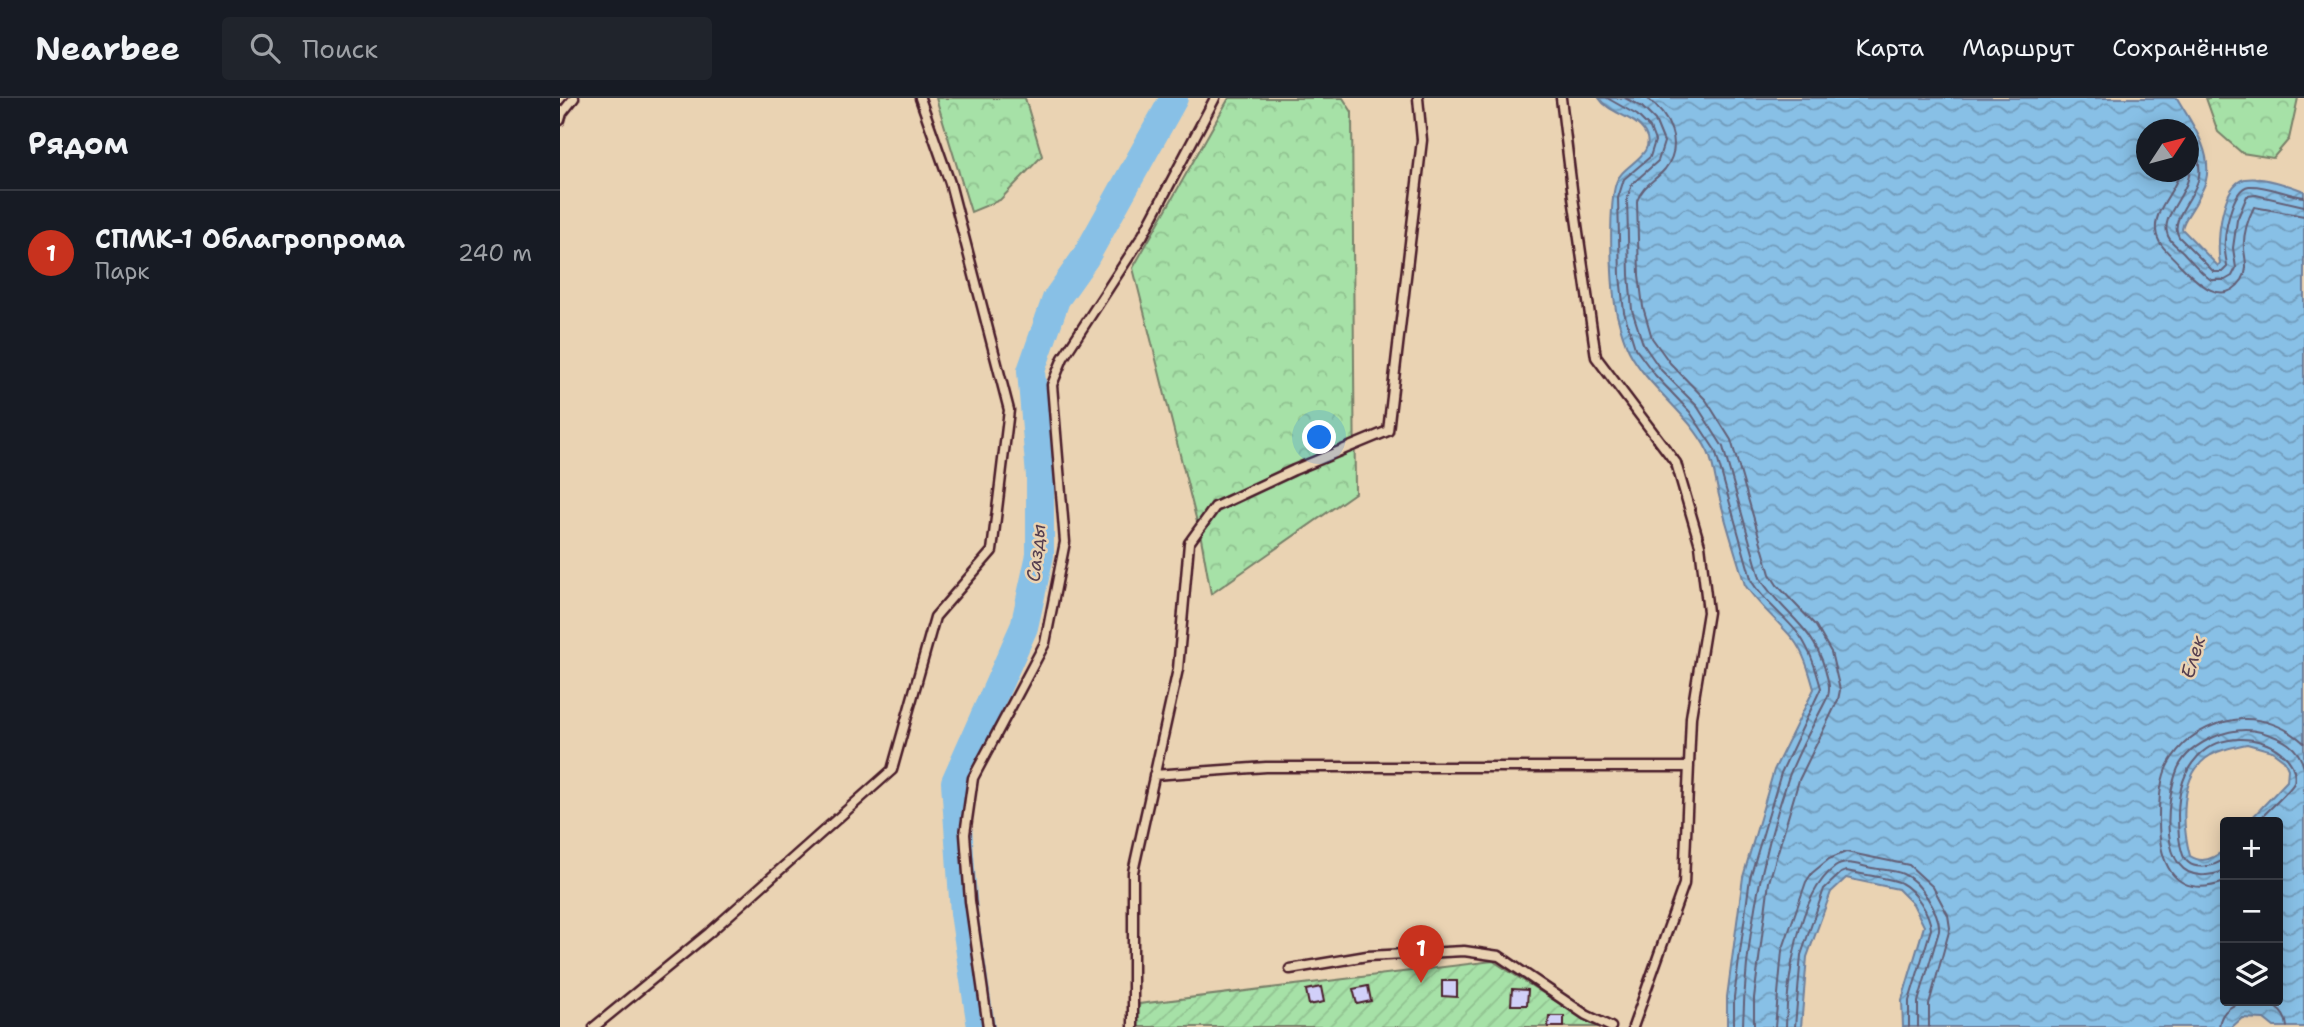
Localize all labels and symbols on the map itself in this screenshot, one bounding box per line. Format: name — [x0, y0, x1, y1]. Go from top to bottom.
north arrow — [2136, 119, 2199, 182]
your location — [1302, 420, 1336, 454]
water label: Сазды — [1021, 523, 1051, 583]
water label: Елек — [2175, 632, 2212, 681]
pin: 1 — [1398, 925, 1444, 983]

